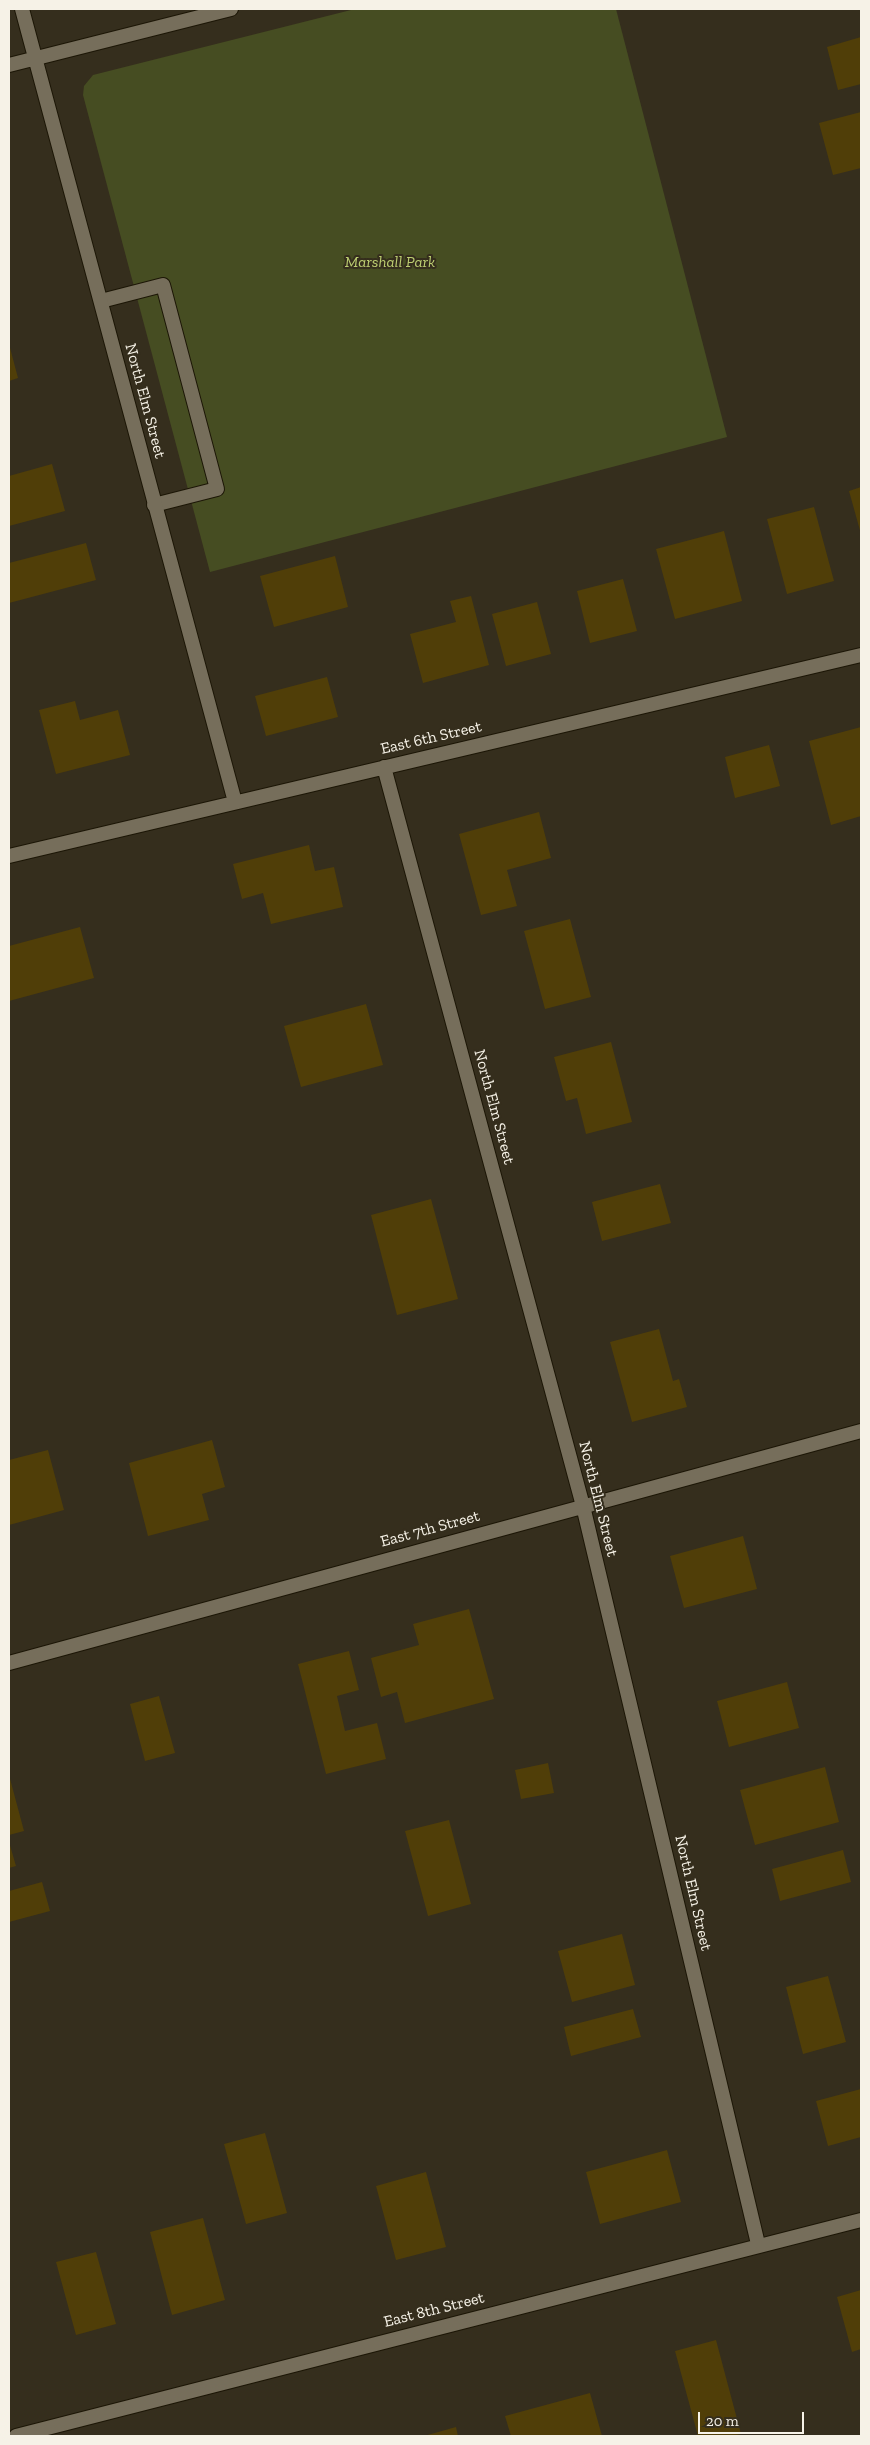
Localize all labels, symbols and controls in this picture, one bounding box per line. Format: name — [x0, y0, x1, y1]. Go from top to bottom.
park label: Marshall Park — [345, 252, 435, 272]
street label: North Elm Street — [120, 341, 170, 461]
street label: East 6th Street — [379, 717, 483, 759]
street label: North Elm Street — [469, 1047, 519, 1167]
street label: North Elm Street — [574, 1439, 622, 1559]
street label: East 7th Street — [378, 1507, 482, 1551]
street label: North Elm Street — [670, 1833, 716, 1953]
street label: East 8th Street — [382, 2288, 486, 2332]
scale bar — [700, 2402, 806, 2434]
text: 20 m — [706, 2412, 739, 2430]

